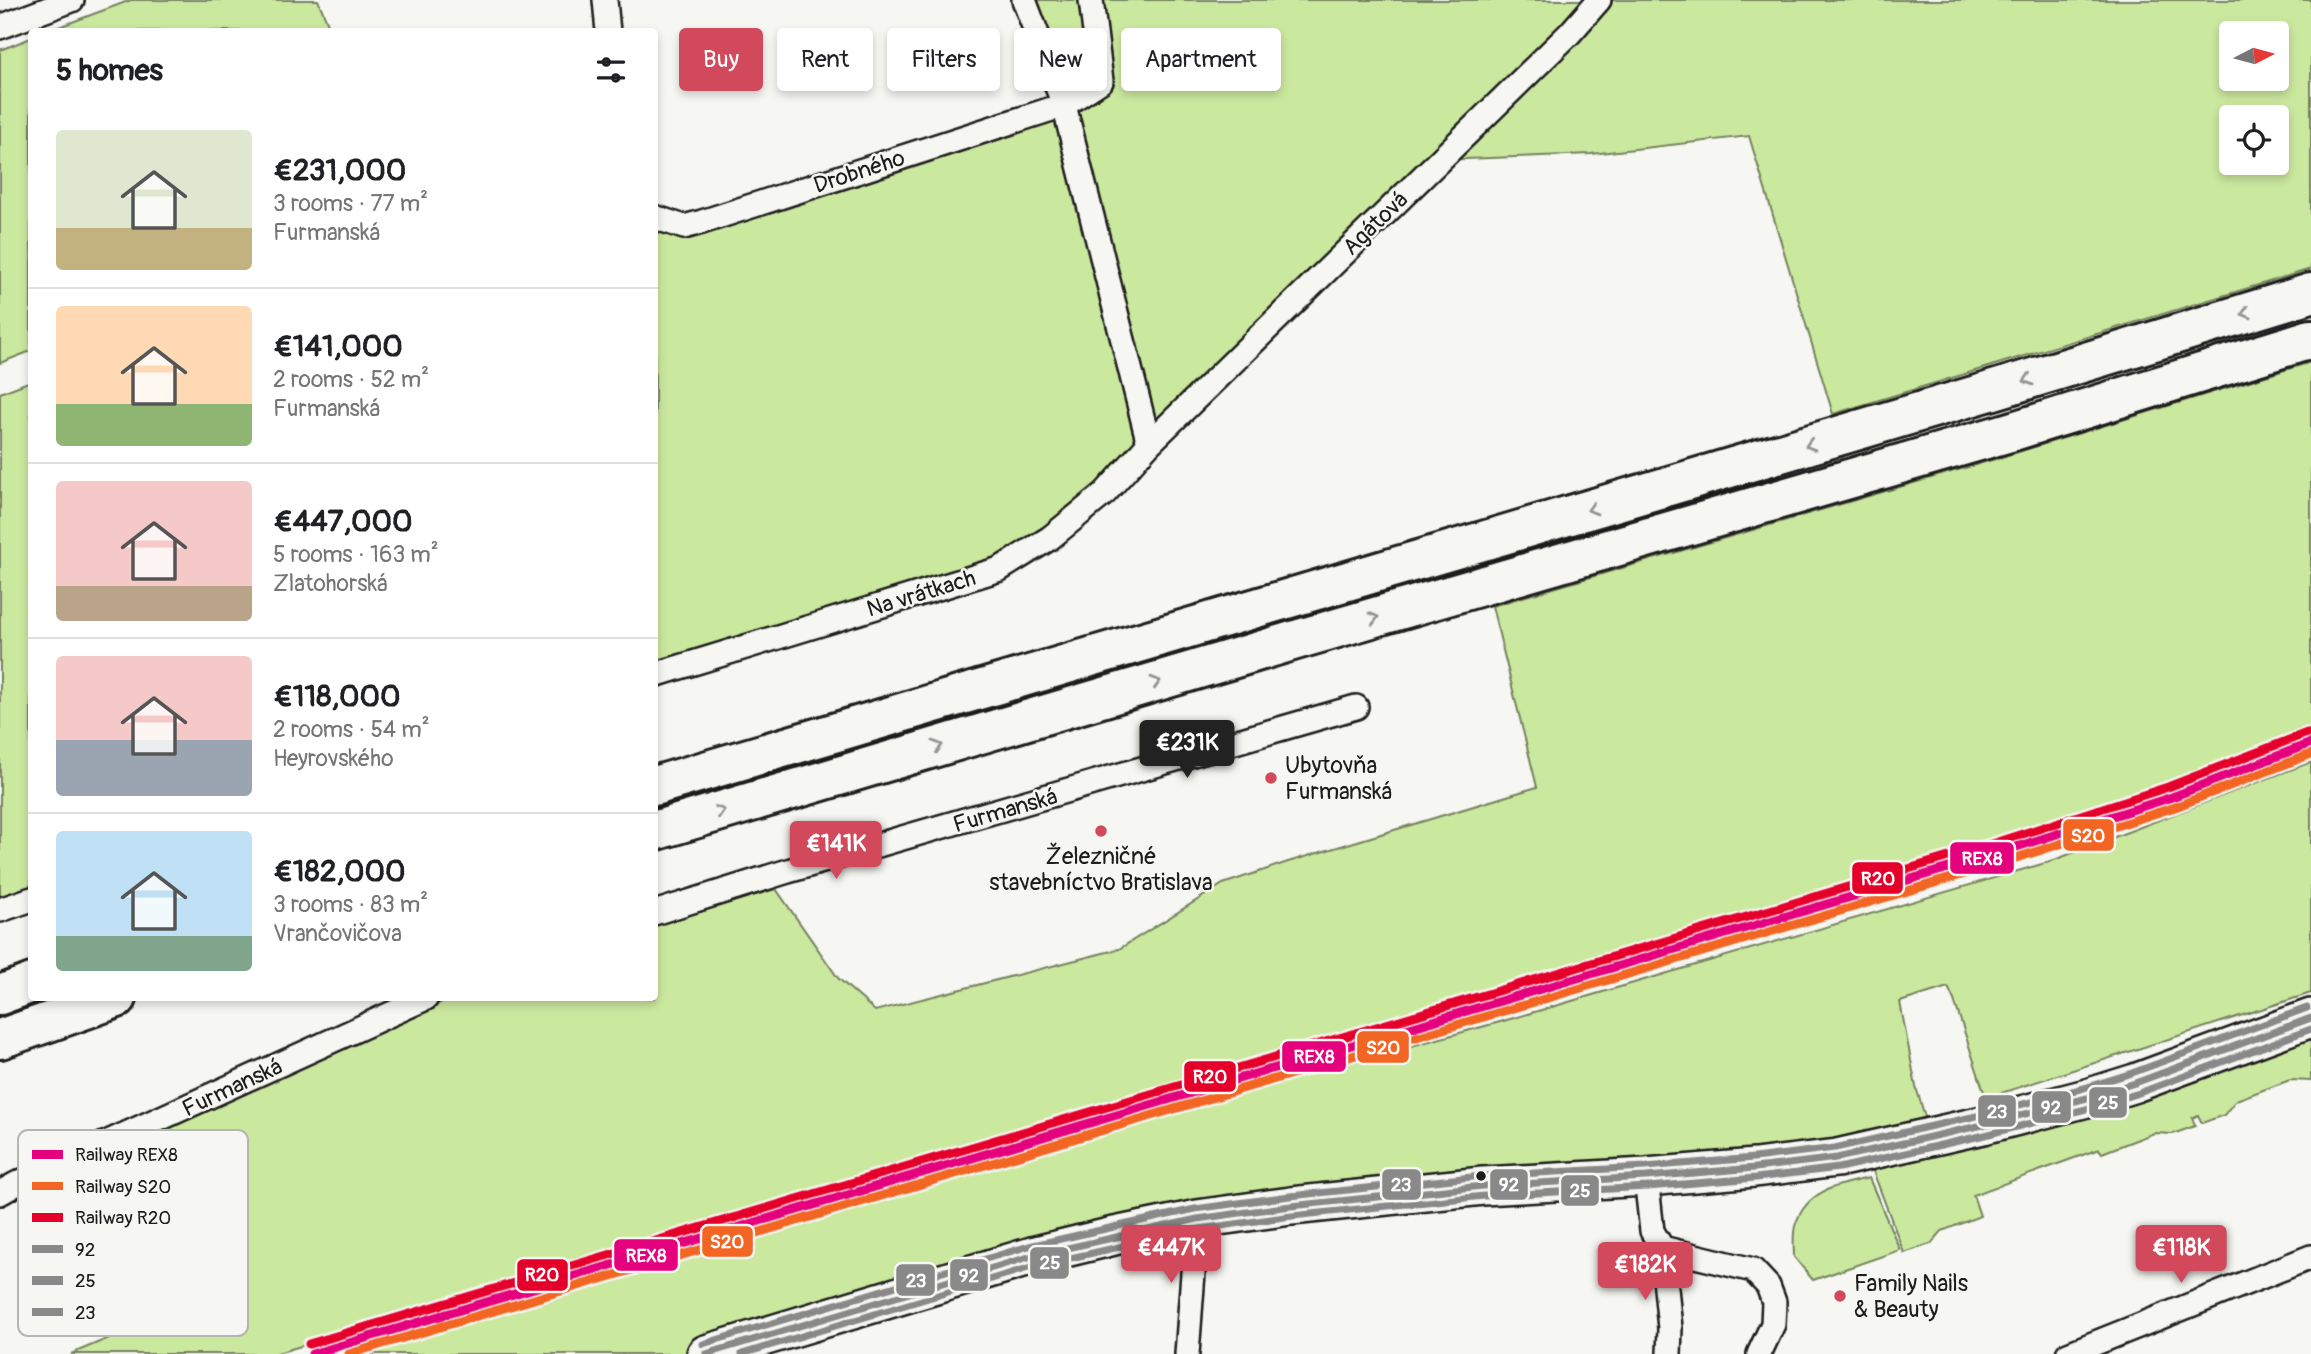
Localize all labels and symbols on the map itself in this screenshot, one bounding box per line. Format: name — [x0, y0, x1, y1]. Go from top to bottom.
north arrow — [2219, 21, 2289, 91]
street label: Drobného — [810, 143, 908, 200]
street label: Agátová — [1337, 185, 1414, 262]
one-way arrow — [2240, 305, 2252, 319]
one-way arrow — [2023, 371, 2035, 386]
one-way arrow — [1804, 436, 1816, 451]
one-way arrow — [1586, 501, 1598, 516]
street label: Na vrátkach — [863, 563, 979, 624]
one-way arrow — [1368, 611, 1380, 626]
one-way arrow — [1150, 675, 1162, 690]
pin: €231K — [1138, 720, 1236, 780]
one-way arrow — [932, 740, 944, 755]
place label: Ubytovňa Furmanská — [1285, 751, 1392, 806]
marker: Ubytovňa Furmanská — [1263, 770, 1279, 786]
street label: Furmanská — [950, 782, 1061, 839]
one-way arrow — [714, 805, 726, 820]
line badge: S20 — [2062, 818, 2115, 852]
pin: €141K — [787, 822, 885, 881]
marker: Železničné stavebníctvo Bratislava — [1093, 823, 1109, 839]
text: S20 — [2071, 824, 2105, 848]
line badge: REX8 — [1949, 841, 2015, 875]
place label: Železničné stavebníctvo Bratislava — [989, 842, 1213, 897]
text: REX8 — [1961, 847, 2003, 871]
line badge: R20 — [1851, 861, 1904, 895]
text: R20 — [1861, 867, 1895, 891]
line badge: S20 — [1356, 1030, 1410, 1064]
text: S20 — [1366, 1036, 1400, 1060]
line badge: REX8 — [1281, 1040, 1347, 1073]
text: REX8 — [1293, 1045, 1335, 1069]
street label: Furmanská — [177, 1052, 287, 1123]
line badge: R20 — [1183, 1060, 1237, 1093]
text: R20 — [1193, 1065, 1227, 1089]
line badge: 25 — [2088, 1086, 2128, 1119]
line badge: 92 — [2031, 1090, 2072, 1124]
text: 25 — [2098, 1091, 2118, 1115]
line badge: 23 — [1977, 1094, 2017, 1128]
text: 92 — [2041, 1096, 2062, 1120]
text: 23 — [1987, 1100, 2007, 1124]
legend — [18, 1130, 248, 1336]
text: Railway REX8 — [75, 1143, 178, 1167]
line badge: 23 — [1381, 1168, 1422, 1201]
line badge: 92 — [1489, 1168, 1529, 1201]
unlabelled marker — [1474, 1169, 1488, 1183]
text: 23 — [1391, 1173, 1411, 1197]
text: 92 — [1499, 1173, 1520, 1197]
line badge: 25 — [1560, 1174, 1600, 1207]
text: Railway S20 — [75, 1175, 171, 1199]
text: 25 — [1570, 1179, 1590, 1203]
text: Railway R20 — [75, 1206, 171, 1230]
line badge: S20 — [701, 1225, 754, 1258]
pin: €447K — [1122, 1226, 1220, 1285]
pin: €118K — [2132, 1226, 2230, 1285]
text: S20 — [710, 1230, 744, 1254]
text: 92 — [75, 1238, 95, 1262]
line badge: REX8 — [613, 1238, 679, 1272]
pin: €182K — [1596, 1242, 1694, 1302]
text: REX8 — [625, 1244, 667, 1268]
line badge: 25 — [1029, 1246, 1070, 1280]
text: 25 — [1040, 1251, 1060, 1275]
line badge: R20 — [516, 1258, 569, 1292]
line badge: 92 — [949, 1258, 989, 1292]
text: R20 — [525, 1263, 559, 1287]
line badge: 23 — [895, 1263, 936, 1297]
text: 92 — [959, 1264, 980, 1288]
text: 25 — [75, 1269, 96, 1293]
text: 23 — [906, 1269, 926, 1293]
place label: Family Nails & Beauty — [1854, 1269, 1968, 1324]
marker: Family Nails & Beauty — [1832, 1288, 1848, 1304]
text: 23 — [75, 1301, 96, 1325]

